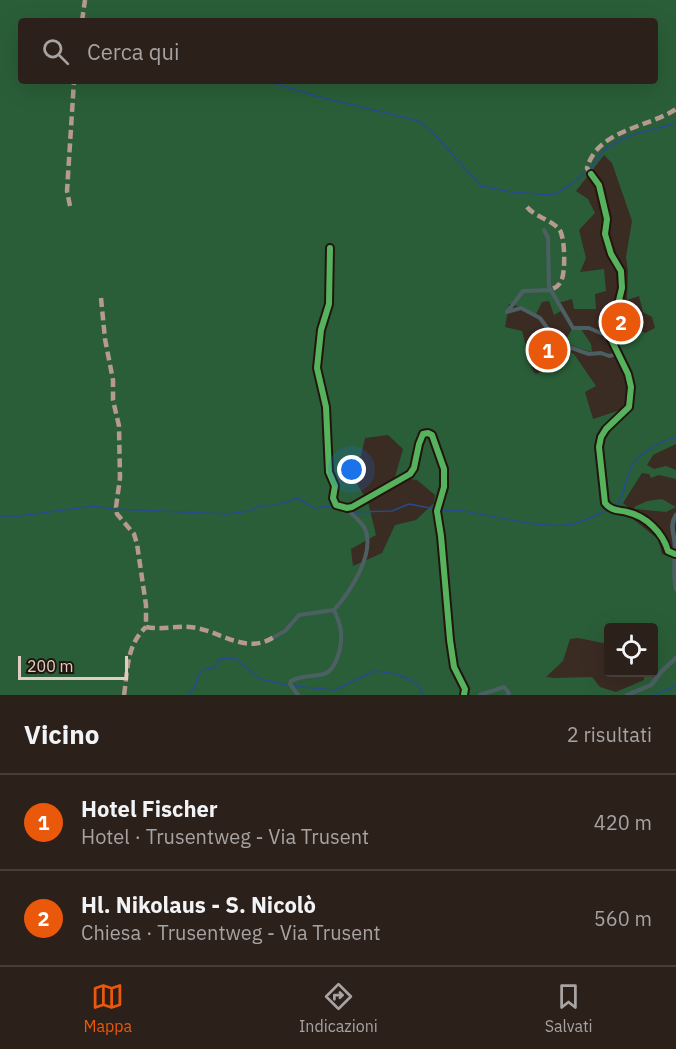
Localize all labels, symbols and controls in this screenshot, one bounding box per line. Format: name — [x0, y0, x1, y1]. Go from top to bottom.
search box — [18, 18, 658, 84]
icon: search — [39, 35, 72, 68]
text: Cerca qui — [87, 37, 179, 66]
pin: 2 — [602, 300, 640, 344]
pin: 1 — [528, 328, 568, 372]
your location — [337, 455, 366, 484]
map controls — [604, 623, 658, 677]
button: locate — [604, 623, 658, 677]
scale bar — [18, 653, 128, 680]
text: 200 m — [27, 656, 74, 676]
text: Vicino — [24, 717, 99, 751]
text: 2 risultati — [567, 721, 652, 748]
text: Hotel Fischer — [81, 794, 218, 823]
text: 1 — [38, 809, 50, 836]
text: 420 m — [594, 809, 652, 836]
text: Hotel · Trusentweg - Via Trusent — [81, 823, 369, 850]
text: Hl. Nikolaus - S. Nicolò — [81, 890, 316, 919]
text: 2 — [38, 905, 50, 932]
text: 560 m — [594, 905, 652, 932]
text: Chiesa · Trusentweg - Via Trusent — [81, 919, 381, 946]
tab: Mappa — [83, 980, 132, 1036]
tab: Indicazioni — [299, 980, 378, 1036]
tab: Salvati — [545, 980, 593, 1036]

